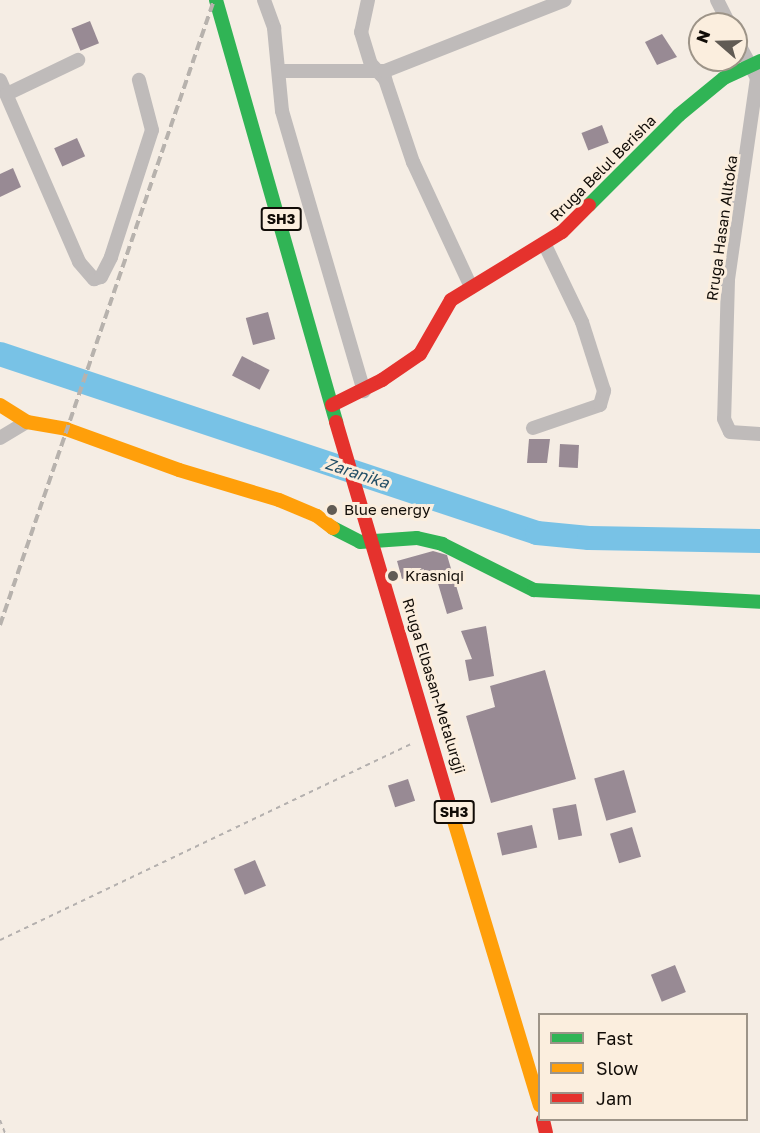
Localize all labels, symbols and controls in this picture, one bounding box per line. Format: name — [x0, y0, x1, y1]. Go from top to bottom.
north arrow — [688, 12, 748, 72]
text: N — [691, 27, 714, 46]
street label: Rruga Belul Berisha — [546, 111, 660, 225]
street label: Rruga Hasan Alltoka — [703, 154, 741, 302]
road number: SH3 — [260, 208, 302, 230]
water label: Zaranika — [323, 454, 391, 492]
place label: Blue energy — [344, 501, 430, 519]
marker: Blue energy — [325, 503, 339, 517]
place label: Krasniqi — [405, 567, 464, 585]
marker: Krasniqi — [386, 569, 400, 583]
street label: Rruga Elbasan-Metalurgji — [399, 596, 469, 776]
road number: SH3 — [433, 801, 475, 823]
legend — [538, 1013, 748, 1121]
text: Fast — [596, 1027, 633, 1049]
text: Slow — [596, 1057, 638, 1079]
text: Jam — [596, 1087, 632, 1109]

